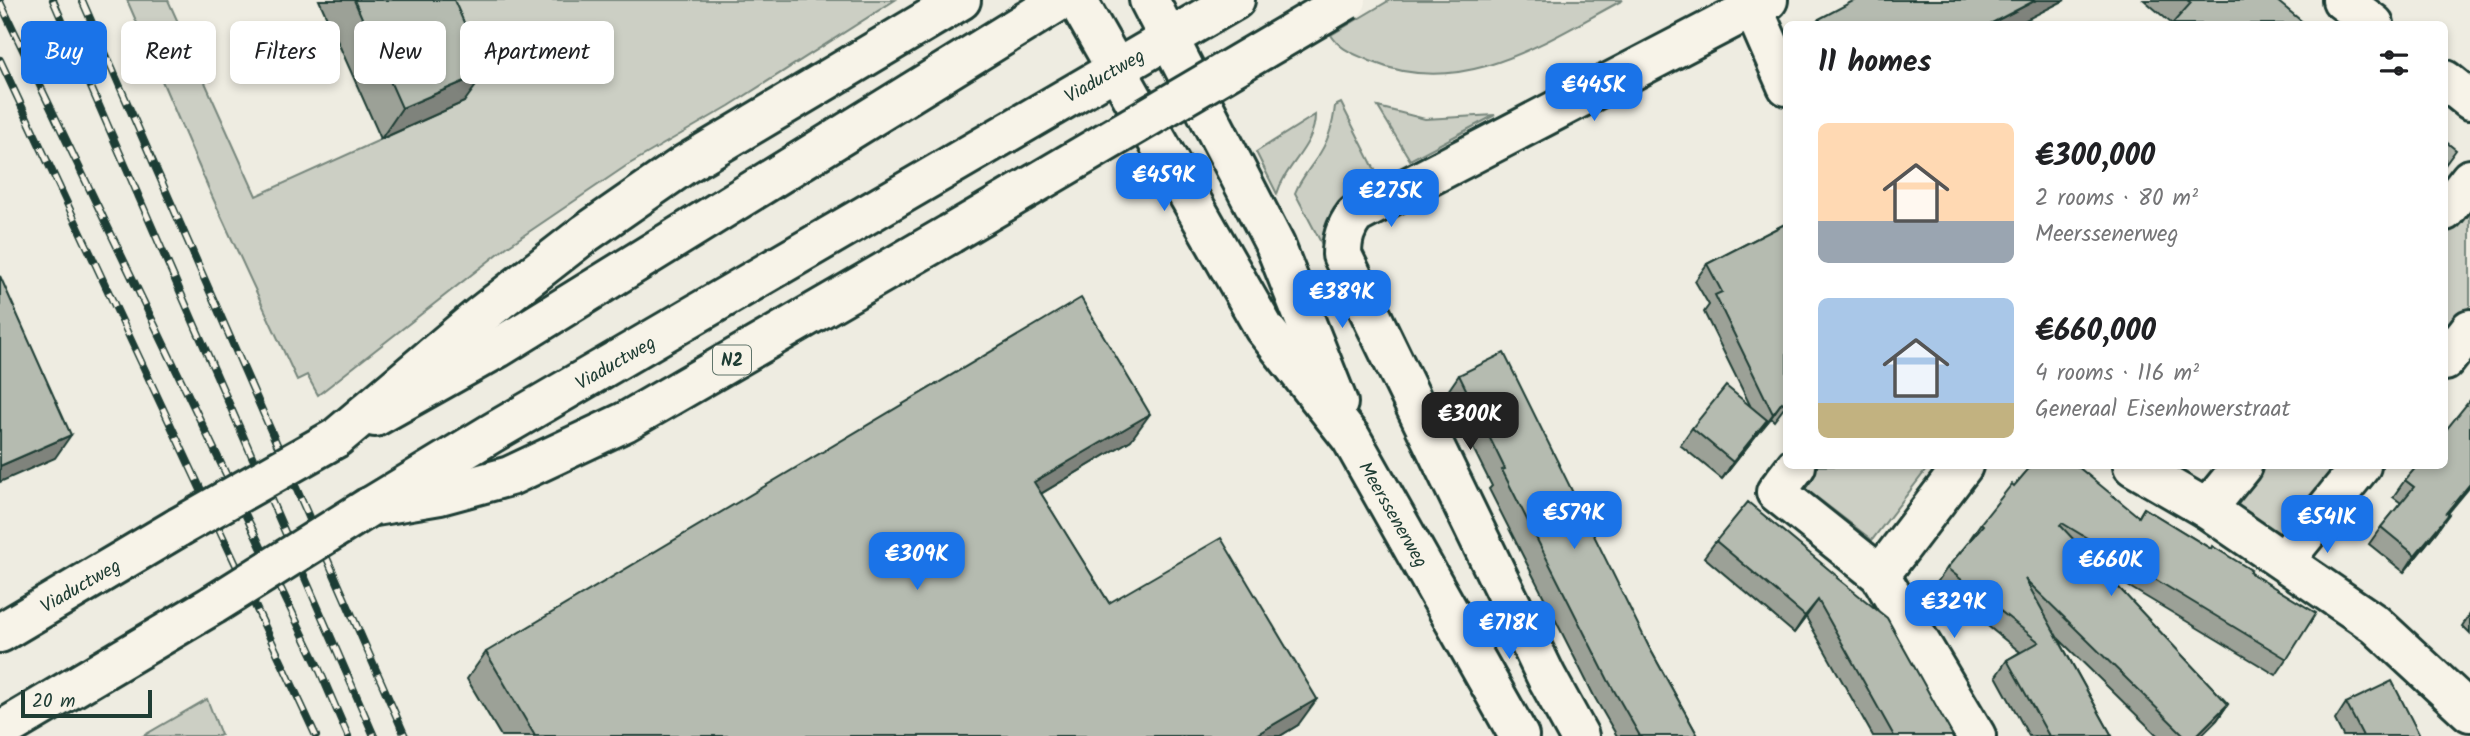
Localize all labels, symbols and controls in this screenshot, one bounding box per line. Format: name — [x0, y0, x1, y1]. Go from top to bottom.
chip: Buy — [21, 21, 107, 84]
chip: Rent — [121, 21, 216, 84]
chip: Filters — [230, 21, 340, 84]
chip: New — [354, 21, 446, 84]
chip: Apartment — [460, 21, 614, 84]
text: 11 homes — [1818, 39, 1931, 87]
street label: Viaductweg — [1059, 42, 1151, 112]
icon: filters — [2375, 44, 2413, 82]
pin: €445K — [1545, 64, 1643, 123]
text: €445K — [1561, 68, 1627, 104]
text: €300,000 — [2035, 133, 2155, 181]
icon: home — [1874, 151, 1958, 235]
pin: €459K — [1115, 154, 1213, 213]
text: €459K — [1132, 158, 1196, 194]
pin: €275K — [1342, 170, 1440, 229]
text: €275K — [1359, 174, 1423, 210]
text: 2 rooms · 80 m² — [2035, 181, 2198, 217]
text: Meerssenerweg — [2035, 217, 2178, 253]
pin: €389K — [1293, 270, 1391, 330]
text: €389K — [1309, 275, 1375, 311]
text: €660,000 — [2035, 308, 2156, 356]
icon: home — [1874, 326, 1958, 410]
street label: Viaductweg — [570, 329, 662, 399]
road number: N2 — [713, 346, 751, 374]
text: 4 rooms · 116 m² — [2035, 356, 2199, 392]
pin: €300K — [1421, 392, 1519, 452]
text: Generaal Eisenhowerstraat — [2035, 392, 2290, 428]
text: €300K — [1438, 397, 1502, 433]
street label: Meerssenerweg — [1350, 456, 1435, 574]
pin: €579K — [1525, 491, 1623, 551]
text: €579K — [1543, 496, 1605, 532]
pin: €541K — [2278, 496, 2376, 555]
text: €541K — [2297, 500, 2357, 536]
pin: €309K — [868, 532, 966, 592]
text: €309K — [885, 537, 949, 573]
pin: €660K — [2062, 538, 2160, 598]
text: €660K — [2078, 543, 2144, 579]
street label: Viaductweg — [35, 552, 127, 622]
pin: €329K — [1905, 580, 2003, 640]
text: €329K — [1921, 585, 1987, 621]
pin: €718K — [1460, 602, 1558, 661]
text: €718K — [1479, 606, 1539, 642]
scale bar — [21, 687, 152, 719]
text: 20 m — [32, 687, 75, 717]

